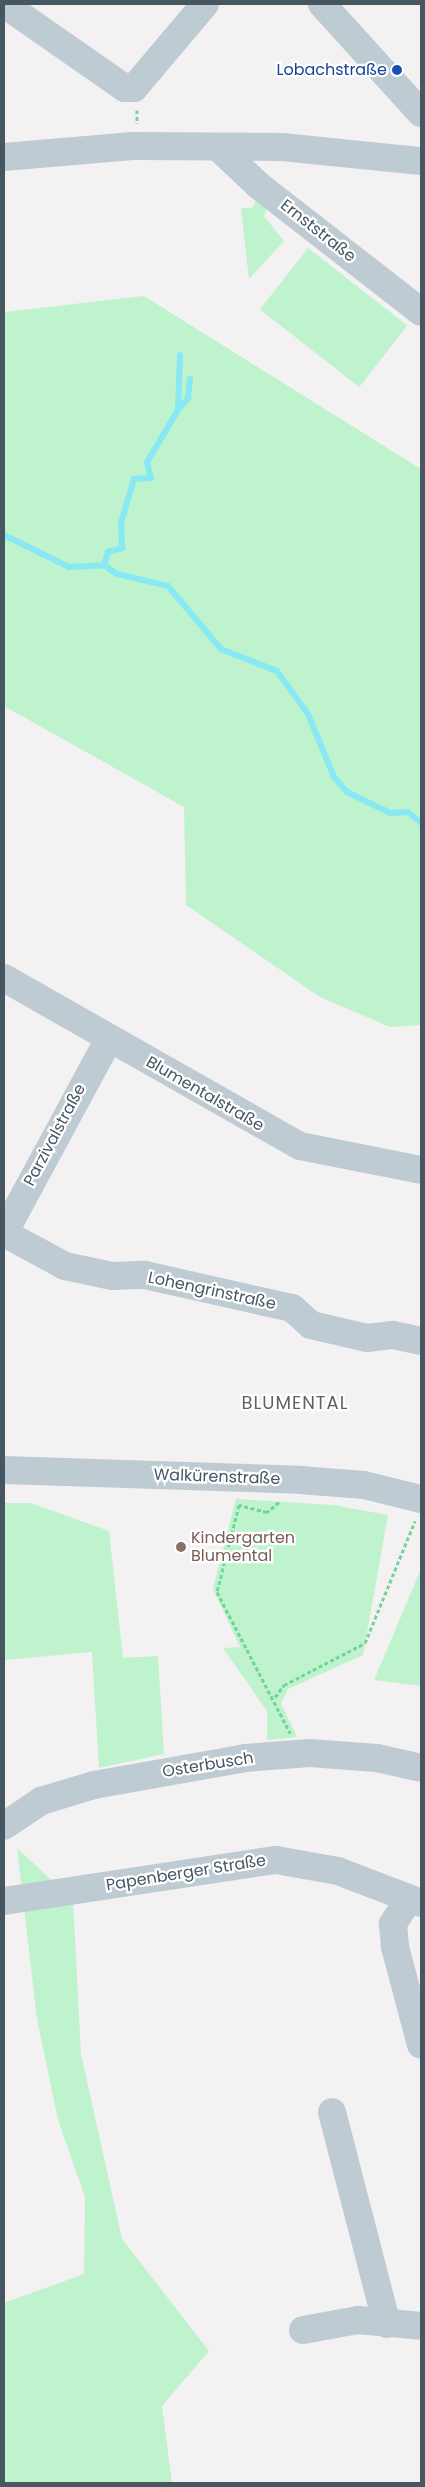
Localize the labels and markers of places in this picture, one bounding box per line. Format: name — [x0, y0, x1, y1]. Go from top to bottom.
place label: Lobachstraße — [276, 60, 387, 80]
marker: Lobachstraße — [391, 64, 403, 76]
place label: Kindergarten Blumental — [191, 1528, 295, 1566]
marker: Kindergarten Blumental — [175, 1541, 187, 1553]

